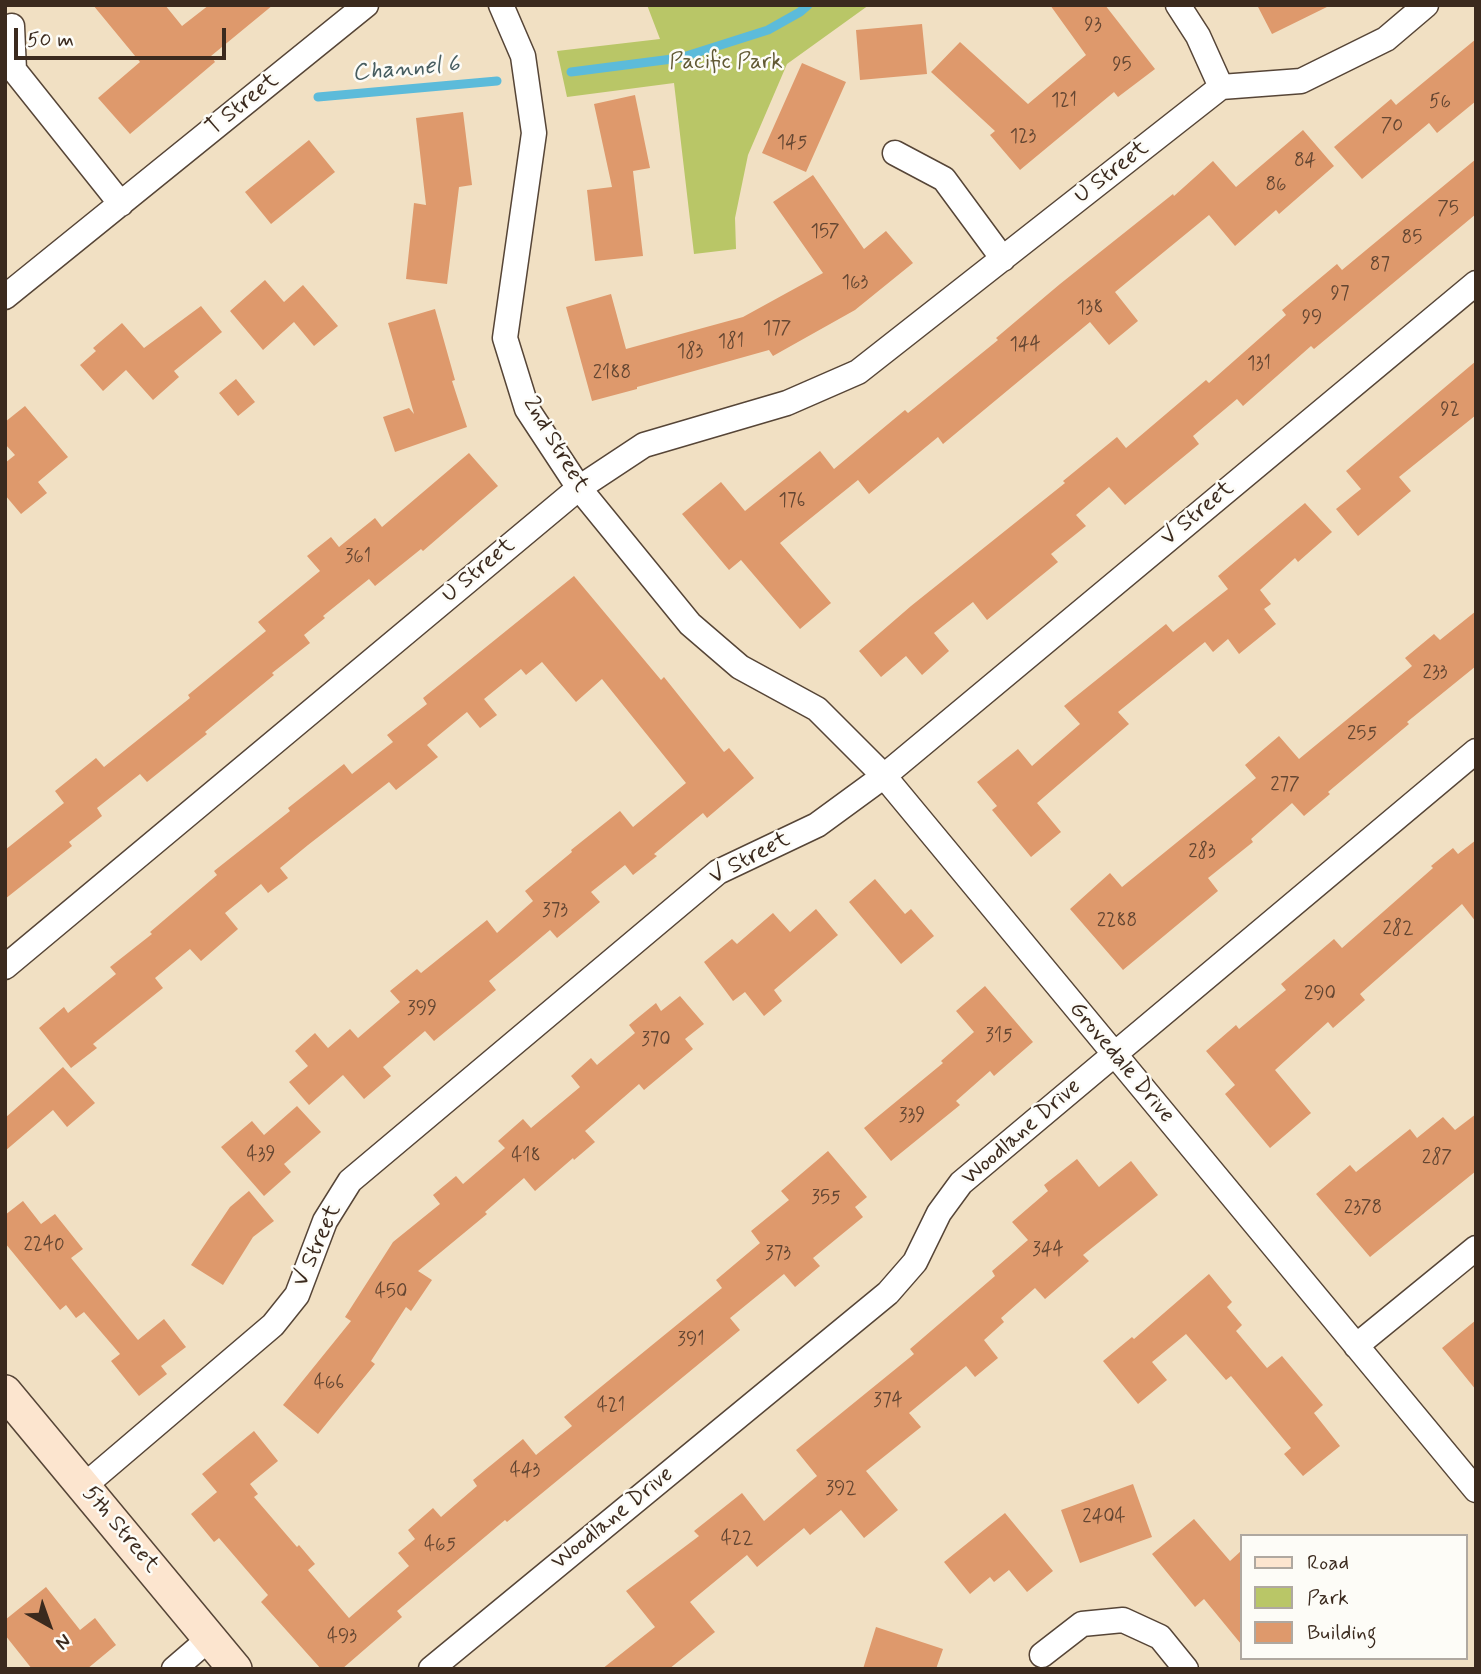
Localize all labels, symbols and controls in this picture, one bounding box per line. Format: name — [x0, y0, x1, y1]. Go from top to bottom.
scale bar — [18, 14, 229, 58]
house number: 93 — [1084, 15, 1102, 37]
text: 50 m — [27, 26, 74, 54]
park label: Pacific Park — [669, 49, 783, 77]
water label: Channel 6 — [351, 51, 461, 89]
house number: 95 — [1112, 55, 1132, 77]
street label: T Street — [201, 67, 285, 143]
house number: 121 — [1051, 91, 1077, 113]
house number: 56 — [1429, 92, 1451, 114]
house number: 70 — [1381, 116, 1403, 138]
house number: 123 — [1010, 127, 1036, 149]
house number: 145 — [777, 133, 807, 155]
street label: U Street — [1069, 135, 1155, 211]
house number: 84 — [1294, 151, 1316, 173]
house number: 86 — [1265, 175, 1287, 197]
house number: 75 — [1437, 199, 1459, 221]
house number: 157 — [810, 222, 840, 244]
house number: 85 — [1402, 228, 1422, 250]
house number: 87 — [1370, 255, 1390, 277]
house number: 163 — [842, 273, 868, 295]
house number: 97 — [1331, 284, 1349, 306]
house number: 138 — [1077, 298, 1103, 320]
house number: 99 — [1302, 308, 1322, 330]
house number: 177 — [763, 319, 791, 341]
house number: 181 — [718, 332, 744, 354]
house number: 144 — [1009, 335, 1041, 357]
house number: 183 — [677, 342, 703, 364]
house number: 131 — [1247, 354, 1271, 376]
house number: 2188 — [593, 363, 631, 385]
street label: 2nd Street — [516, 392, 594, 498]
house number: 92 — [1440, 400, 1460, 422]
street label: V Street — [1156, 475, 1240, 553]
house number: 176 — [779, 491, 805, 513]
street label: U Street — [437, 532, 521, 610]
house number: 361 — [345, 547, 371, 569]
house number: 233 — [1422, 663, 1448, 685]
house number: 255 — [1347, 724, 1377, 746]
house number: 277 — [1270, 775, 1300, 797]
street label: V Street — [705, 826, 795, 892]
house number: 283 — [1188, 842, 1216, 864]
house number: 373 — [542, 901, 568, 923]
house number: 2288 — [1097, 911, 1137, 933]
house number: 282 — [1382, 919, 1414, 941]
house number: 290 — [1304, 984, 1336, 1006]
street label: Grovedale Drive — [1062, 997, 1180, 1129]
house number: 399 — [407, 999, 437, 1021]
house number: 315 — [985, 1026, 1013, 1048]
house number: 370 — [641, 1030, 671, 1052]
street label: Woodlane Drive — [957, 1074, 1087, 1192]
house number: 339 — [899, 1106, 925, 1128]
house number: 439 — [246, 1145, 276, 1167]
house number: 418 — [511, 1146, 541, 1168]
house number: 287 — [1422, 1148, 1452, 1170]
house number: 355 — [811, 1188, 841, 1210]
house number: 2378 — [1344, 1198, 1382, 1220]
street label: V Street — [288, 1201, 348, 1291]
house number: 2240 — [23, 1235, 65, 1257]
house number: 344 — [1032, 1240, 1064, 1262]
house number: 373 — [765, 1244, 791, 1266]
house number: 450 — [375, 1282, 407, 1304]
house number: 391 — [677, 1330, 705, 1352]
house number: 466 — [314, 1373, 344, 1395]
house number: 374 — [873, 1391, 903, 1413]
house number: 421 — [597, 1396, 625, 1418]
house number: 443 — [510, 1461, 540, 1483]
street label: Woodlane Drive — [546, 1461, 680, 1577]
house number: 392 — [825, 1479, 857, 1501]
street label: 5th Street — [76, 1481, 164, 1579]
house number: 2404 — [1082, 1507, 1126, 1529]
house number: 422 — [721, 1529, 753, 1551]
legend — [1240, 1534, 1467, 1660]
house number: 465 — [424, 1535, 456, 1557]
text: Road — [1307, 1549, 1349, 1577]
text: Park — [1307, 1584, 1349, 1612]
north arrow — [14, 1590, 84, 1660]
text: Building — [1307, 1619, 1377, 1647]
house number: 493 — [327, 1627, 357, 1649]
text: N — [50, 1628, 76, 1655]

